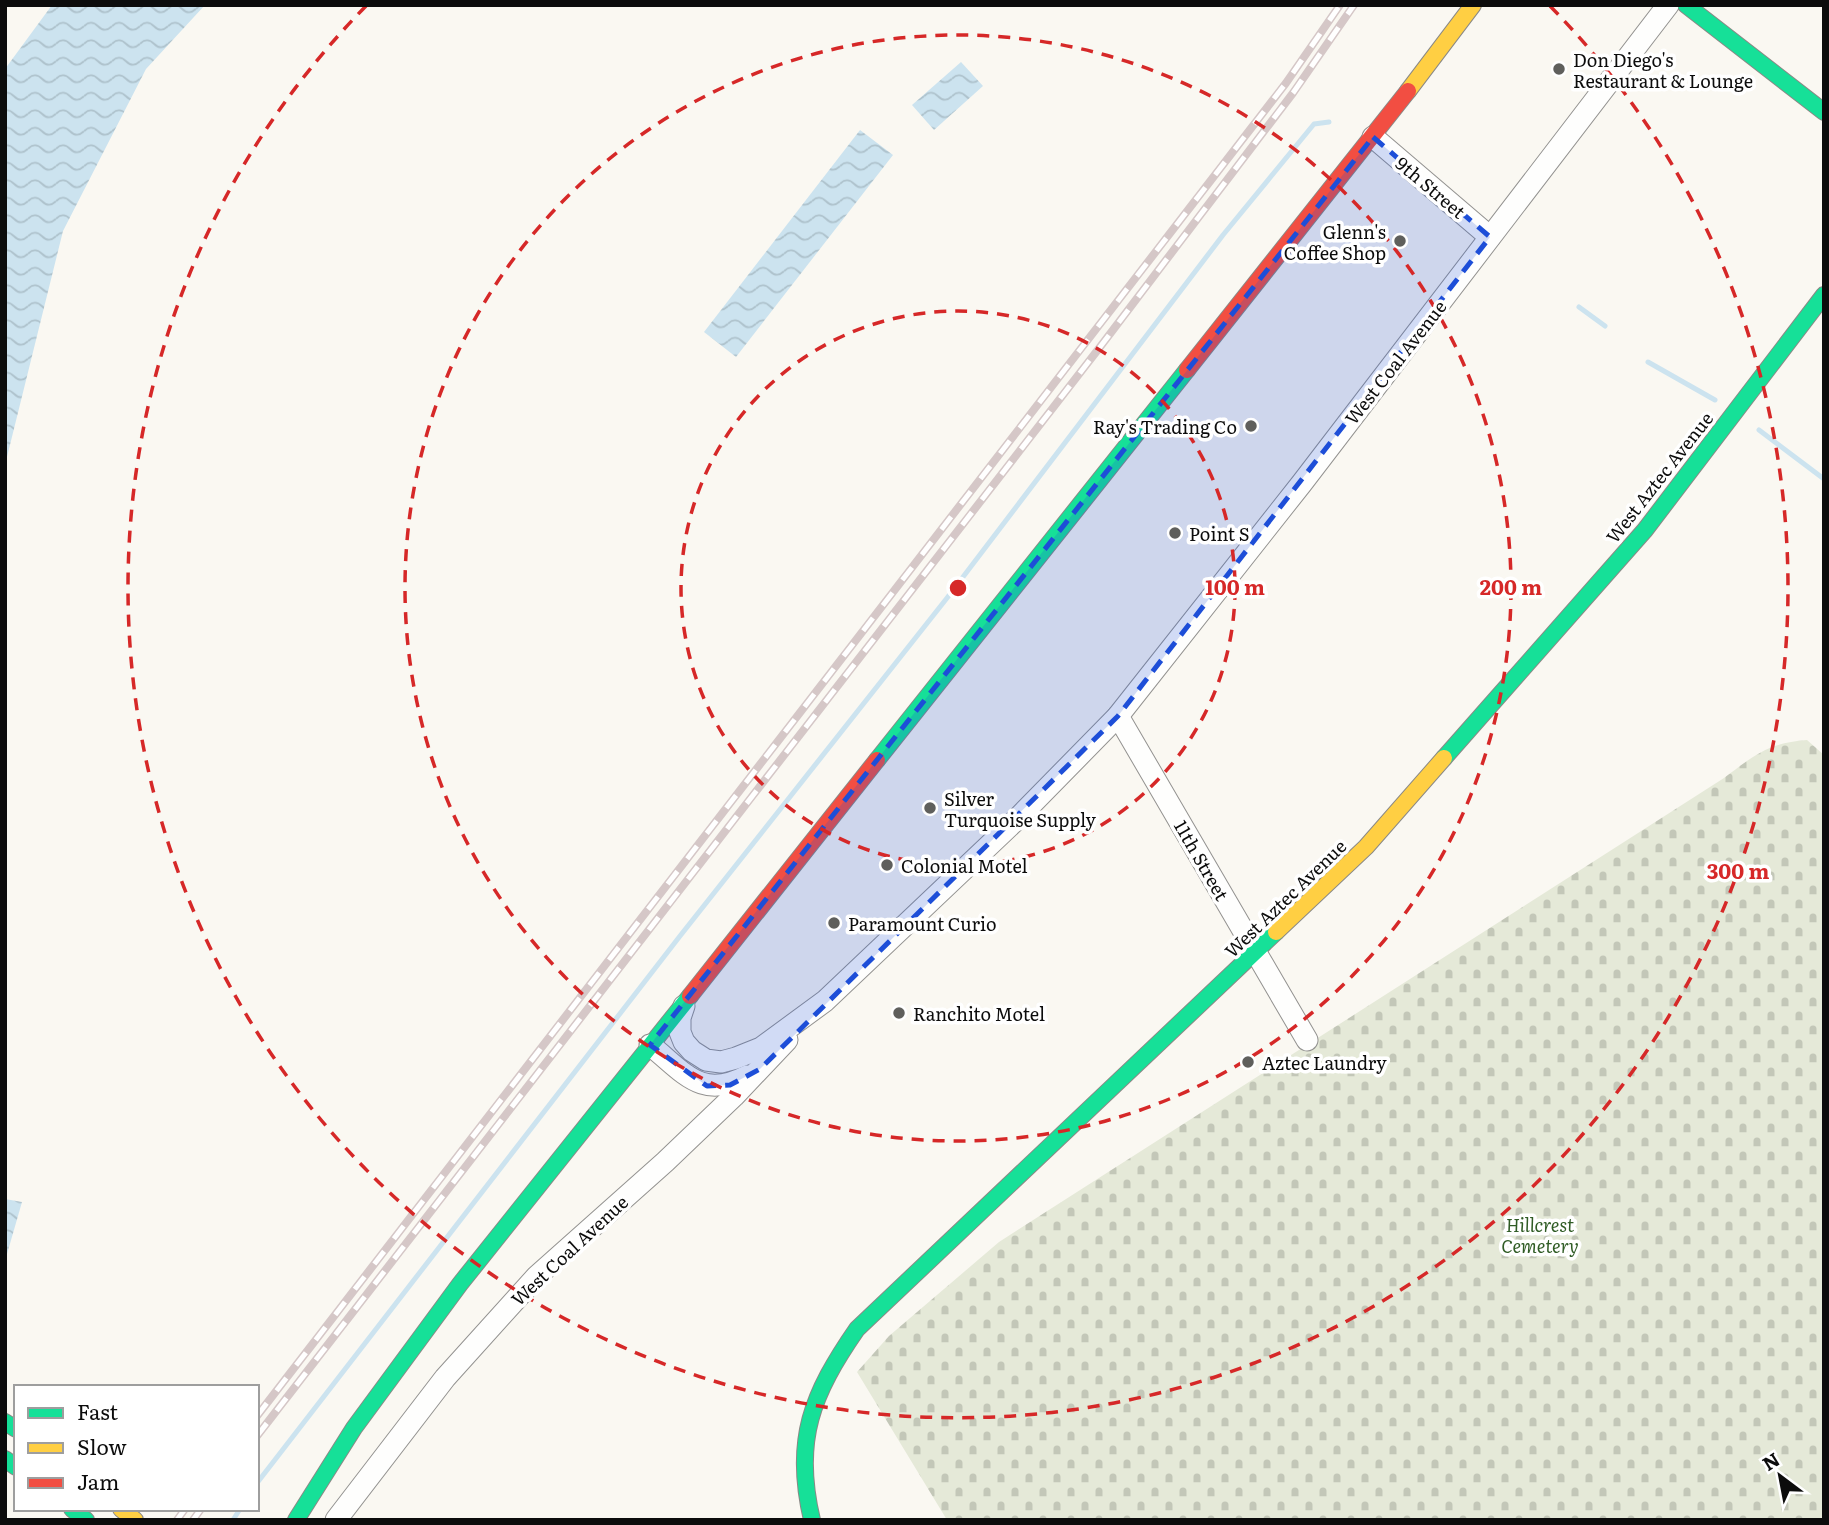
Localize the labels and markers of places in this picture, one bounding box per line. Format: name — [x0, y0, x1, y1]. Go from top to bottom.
place label: Don Diego's Restaurant & Lounge — [1573, 46, 1753, 94]
marker: Don Diego's Restaurant & Lounge — [1551, 61, 1567, 77]
place label: Glenn's Coffee Shop — [1284, 218, 1386, 266]
marker: Glenn's Coffee Shop — [1392, 233, 1408, 249]
place label: Ray's Trading Co — [1093, 413, 1237, 440]
marker: Ray's Trading Co — [1243, 418, 1259, 434]
place label: Point S — [1189, 520, 1249, 547]
marker: Point S — [1167, 525, 1183, 541]
centre of rings — [946, 576, 970, 600]
place label: Silver Turquoise Supply — [944, 785, 1097, 833]
marker: Silver Turquoise Supply — [922, 800, 938, 816]
place label: Colonial Motel — [901, 852, 1028, 879]
marker: Colonial Motel — [879, 857, 895, 873]
place label: Paramount Curio — [848, 910, 997, 937]
marker: Paramount Curio — [826, 915, 842, 931]
place label: Ranchito Motel — [913, 1000, 1045, 1027]
marker: Ranchito Motel — [891, 1005, 907, 1021]
place label: Aztec Laundry — [1262, 1049, 1387, 1076]
marker: Aztec Laundry — [1240, 1054, 1256, 1070]

